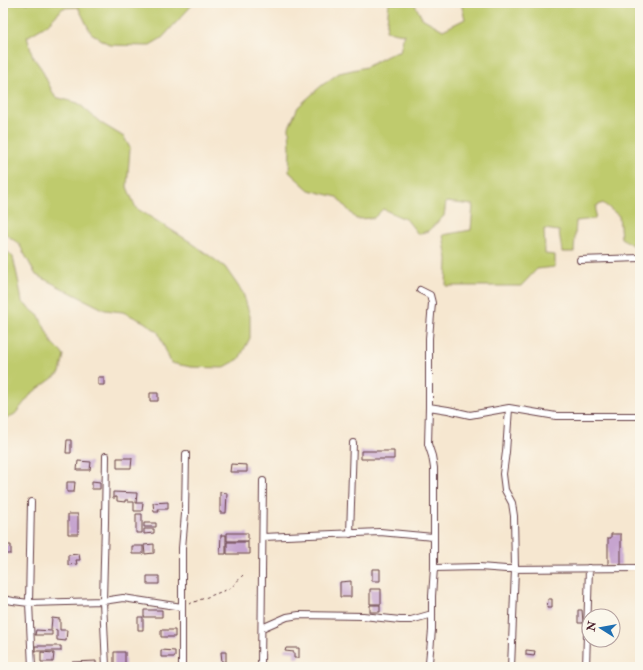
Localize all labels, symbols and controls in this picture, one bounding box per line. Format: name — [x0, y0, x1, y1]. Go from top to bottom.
north arrow — [581, 608, 621, 648]
text: N — [584, 619, 599, 633]

